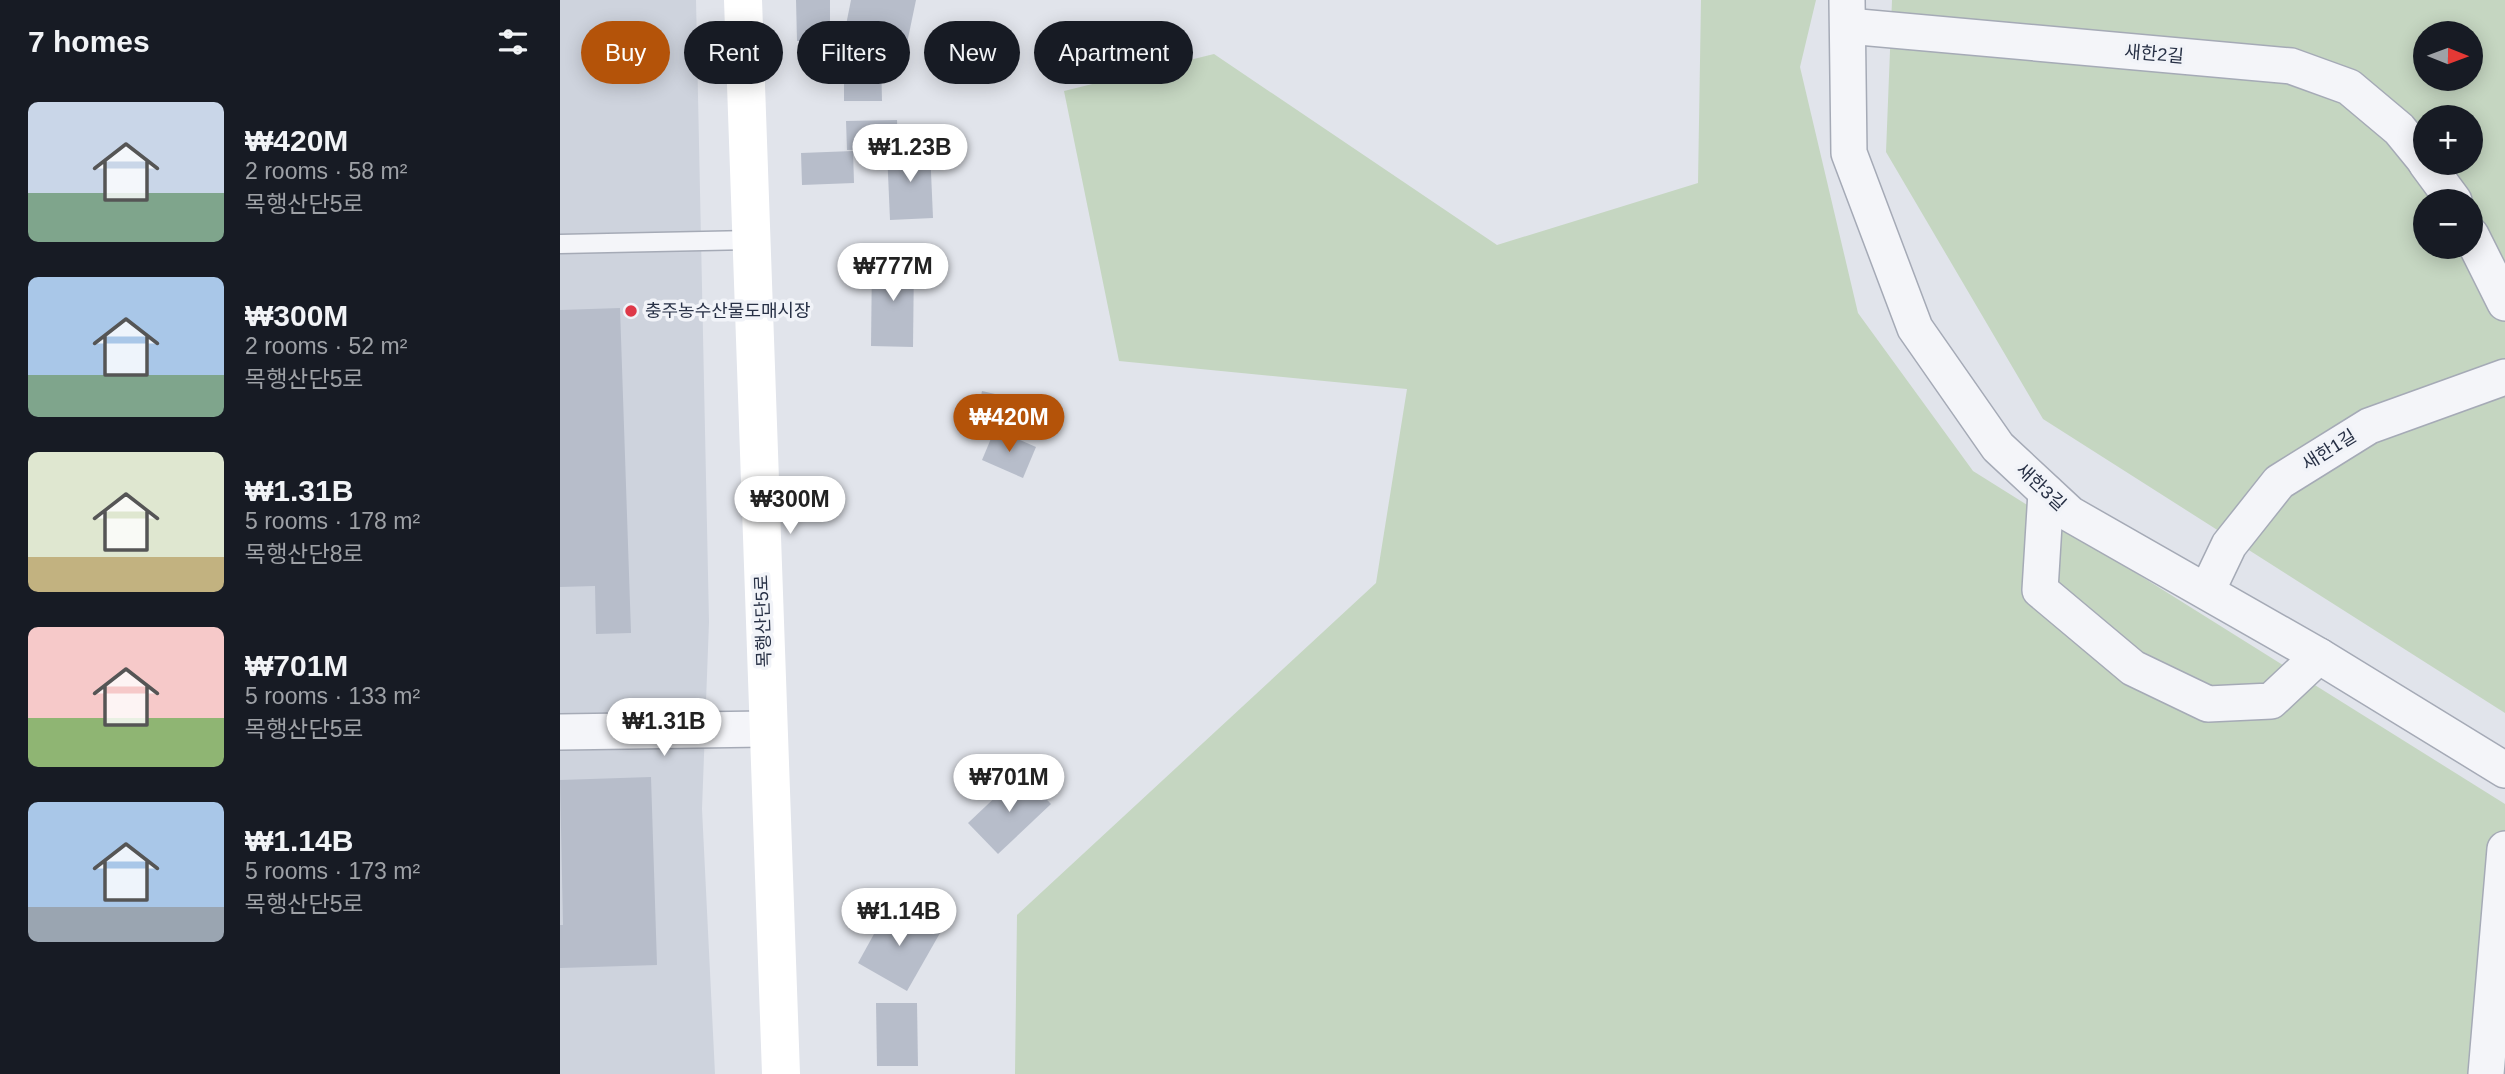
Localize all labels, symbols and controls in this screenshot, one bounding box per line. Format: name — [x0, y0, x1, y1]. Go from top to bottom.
chip: Buy — [581, 21, 670, 84]
chip: Rent — [684, 21, 783, 84]
chip: Filters — [797, 21, 910, 84]
chip: New — [924, 21, 1020, 84]
chip: Apartment — [1034, 21, 1193, 84]
north arrow — [2413, 21, 2483, 91]
map controls — [2413, 21, 2483, 259]
icon: filters — [494, 23, 532, 61]
text: 7 homes — [28, 25, 150, 58]
street label: 새한2길 — [2123, 41, 2185, 67]
button: + — [2413, 105, 2483, 175]
text: ₩420M — [245, 124, 348, 157]
pin: ₩1.23B — [853, 124, 967, 184]
icon: home — [84, 130, 168, 214]
text: ₩1.23B — [868, 134, 952, 160]
text: 2 rooms · 58 m² — [245, 158, 407, 184]
button: − — [2413, 189, 2483, 259]
text: 목행산단5로 — [245, 191, 364, 217]
pin: ₩777M — [844, 244, 942, 303]
text: ₩777M — [853, 253, 933, 279]
text: ₩300M — [245, 299, 348, 332]
place label: 충주농수산물도매시장 — [645, 301, 811, 321]
marker: 충주농수산물도매시장 — [623, 303, 639, 319]
icon: home — [84, 305, 168, 389]
text: 2 rooms · 52 m² — [245, 333, 407, 359]
text: 목행산단5로 — [245, 366, 364, 392]
pin: ₩420M — [960, 394, 1058, 454]
text: ₩420M — [969, 404, 1049, 430]
street label: 새한1길 — [2298, 426, 2360, 474]
street label: 새한3길 — [2012, 459, 2070, 515]
text: ₩1.31B — [245, 474, 353, 507]
pin: ₩300M — [741, 476, 839, 536]
icon: home — [84, 480, 168, 564]
text: ₩300M — [750, 486, 830, 512]
text: 5 rooms · 178 m² — [245, 508, 420, 534]
text: 목행산단8로 — [245, 541, 364, 567]
street label: 목행산단5로 — [751, 574, 775, 668]
text: ₩701M — [245, 649, 348, 682]
icon: home — [84, 655, 168, 739]
text: 5 rooms · 133 m² — [245, 683, 420, 709]
pin: ₩1.31B — [607, 698, 721, 758]
text: ₩1.31B — [622, 708, 706, 734]
text: 목행산단5로 — [245, 716, 364, 742]
pin: ₩701M — [960, 754, 1058, 814]
text: ₩701M — [969, 764, 1049, 790]
text: ₩1.14B — [245, 824, 353, 857]
icon: home — [84, 830, 168, 914]
text: 5 rooms · 173 m² — [245, 858, 420, 884]
pin: ₩1.14B — [842, 888, 956, 948]
text: 목행산단5로 — [245, 891, 364, 917]
text: ₩1.14B — [857, 898, 941, 924]

